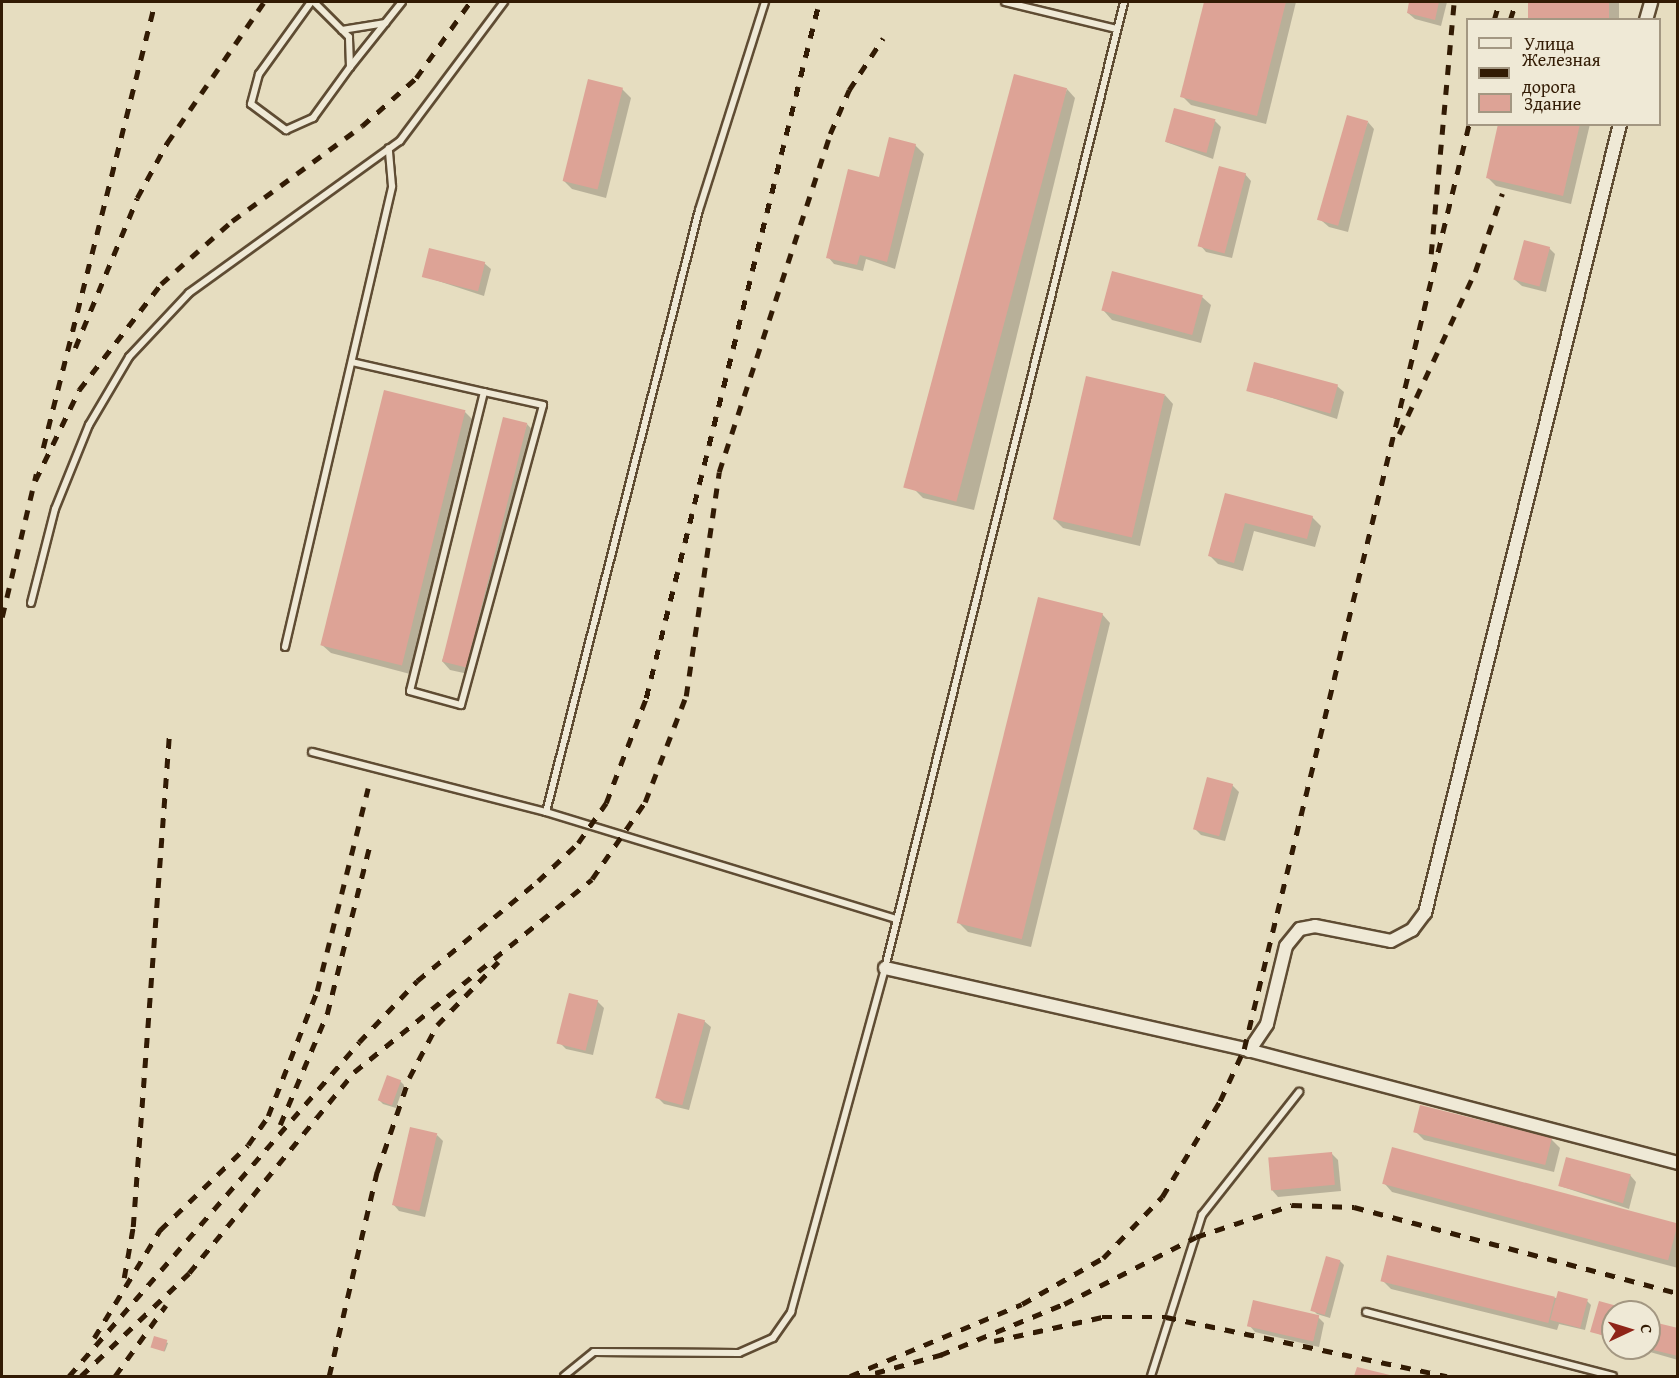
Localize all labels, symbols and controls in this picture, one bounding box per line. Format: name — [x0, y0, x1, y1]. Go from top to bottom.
legend — [1466, 18, 1661, 126]
text: Улица — [1524, 30, 1574, 57]
text: Железная дорога — [1522, 46, 1601, 100]
text: Здание — [1524, 90, 1581, 117]
north arrow — [1601, 1300, 1661, 1360]
text: С — [1635, 1324, 1659, 1334]

